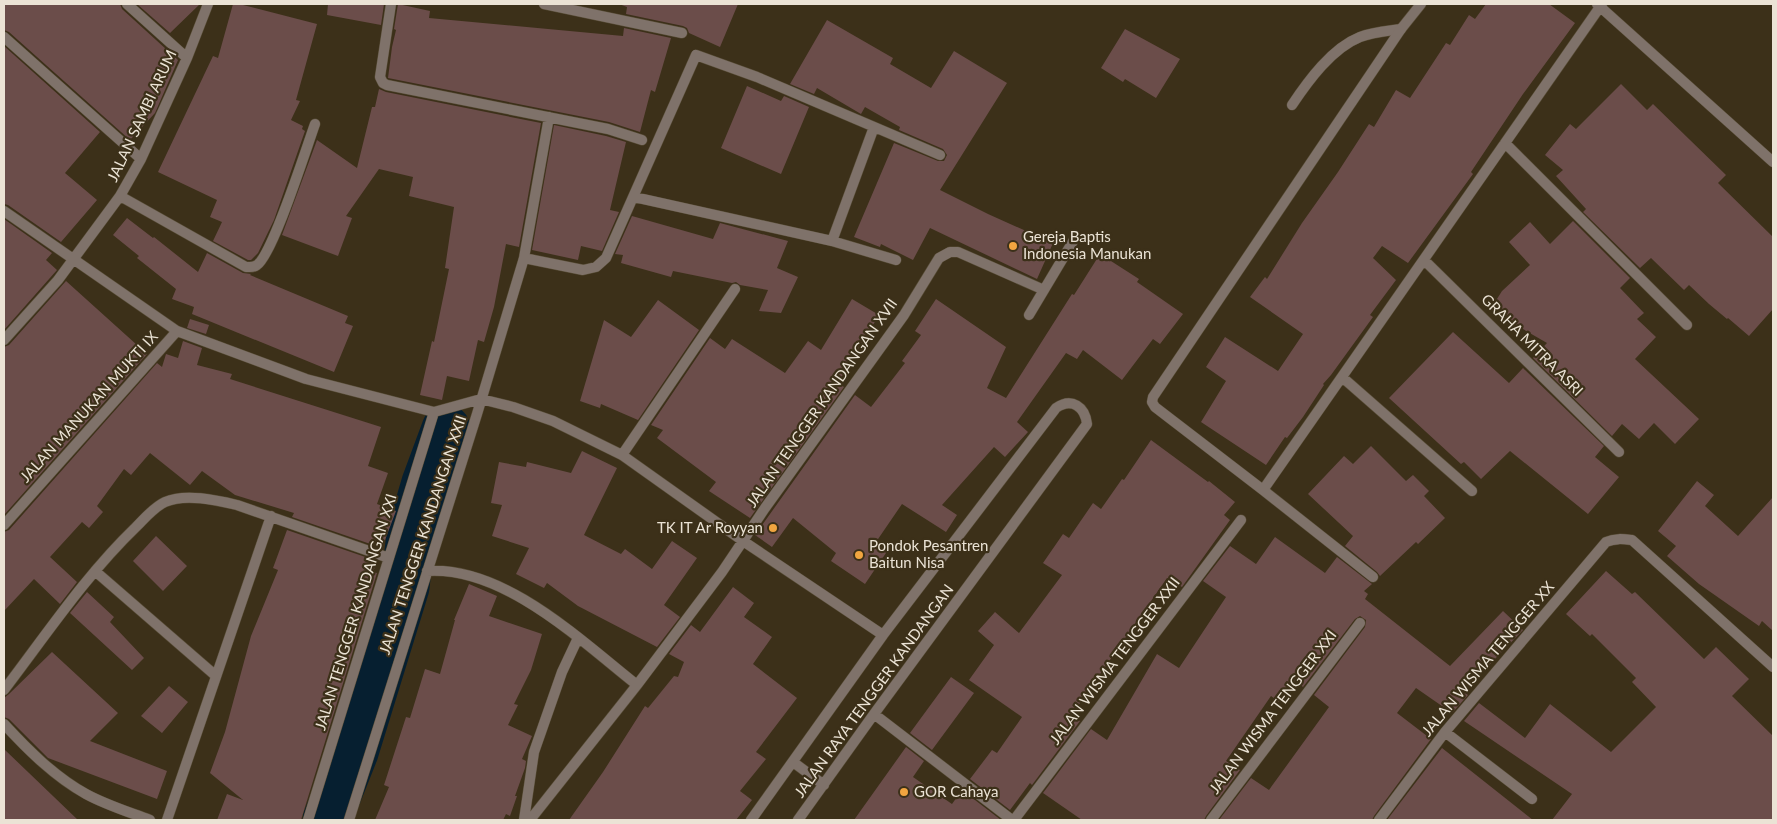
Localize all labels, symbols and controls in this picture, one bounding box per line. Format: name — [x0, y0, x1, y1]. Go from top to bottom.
street label: JALAN SAMBI ARUM — [103, 47, 180, 184]
place label: Gereja Baptis Indonesia Manukan — [1023, 227, 1151, 262]
marker: Gereja Baptis Indonesia Manukan — [1007, 240, 1019, 252]
street label: GRAHA MITRA ASRI — [1478, 290, 1587, 399]
street label: JALAN TENGGER KANDANGAN XVII — [742, 295, 900, 510]
street label: JALAN MANUKAN MUKTI IX — [16, 327, 161, 486]
street label: JALAN TENGGER KANDANGAN XXII — [375, 413, 469, 656]
street label: JALAN TENGGER KANDANGAN XXI — [310, 491, 400, 732]
place label: TK IT Ar Royyan — [657, 518, 763, 536]
marker: TK IT Ar Royyan — [767, 522, 779, 534]
place label: Pondok Pesantren Baitun Nisa — [869, 536, 988, 571]
marker: Pondok Pesantren Baitun Nisa — [853, 549, 865, 561]
street label: JALAN WISMA TENGGER XXII — [1045, 573, 1183, 748]
street label: JALAN WISMA TENGGER XX — [1417, 577, 1557, 739]
street label: JALAN RAYA TENGGER KANDANGAN — [790, 580, 957, 800]
street label: JALAN WISMA TENGGER XXI — [1205, 626, 1340, 797]
place label: GOR Cahaya — [914, 782, 998, 800]
marker: GOR Cahaya — [898, 786, 910, 798]

